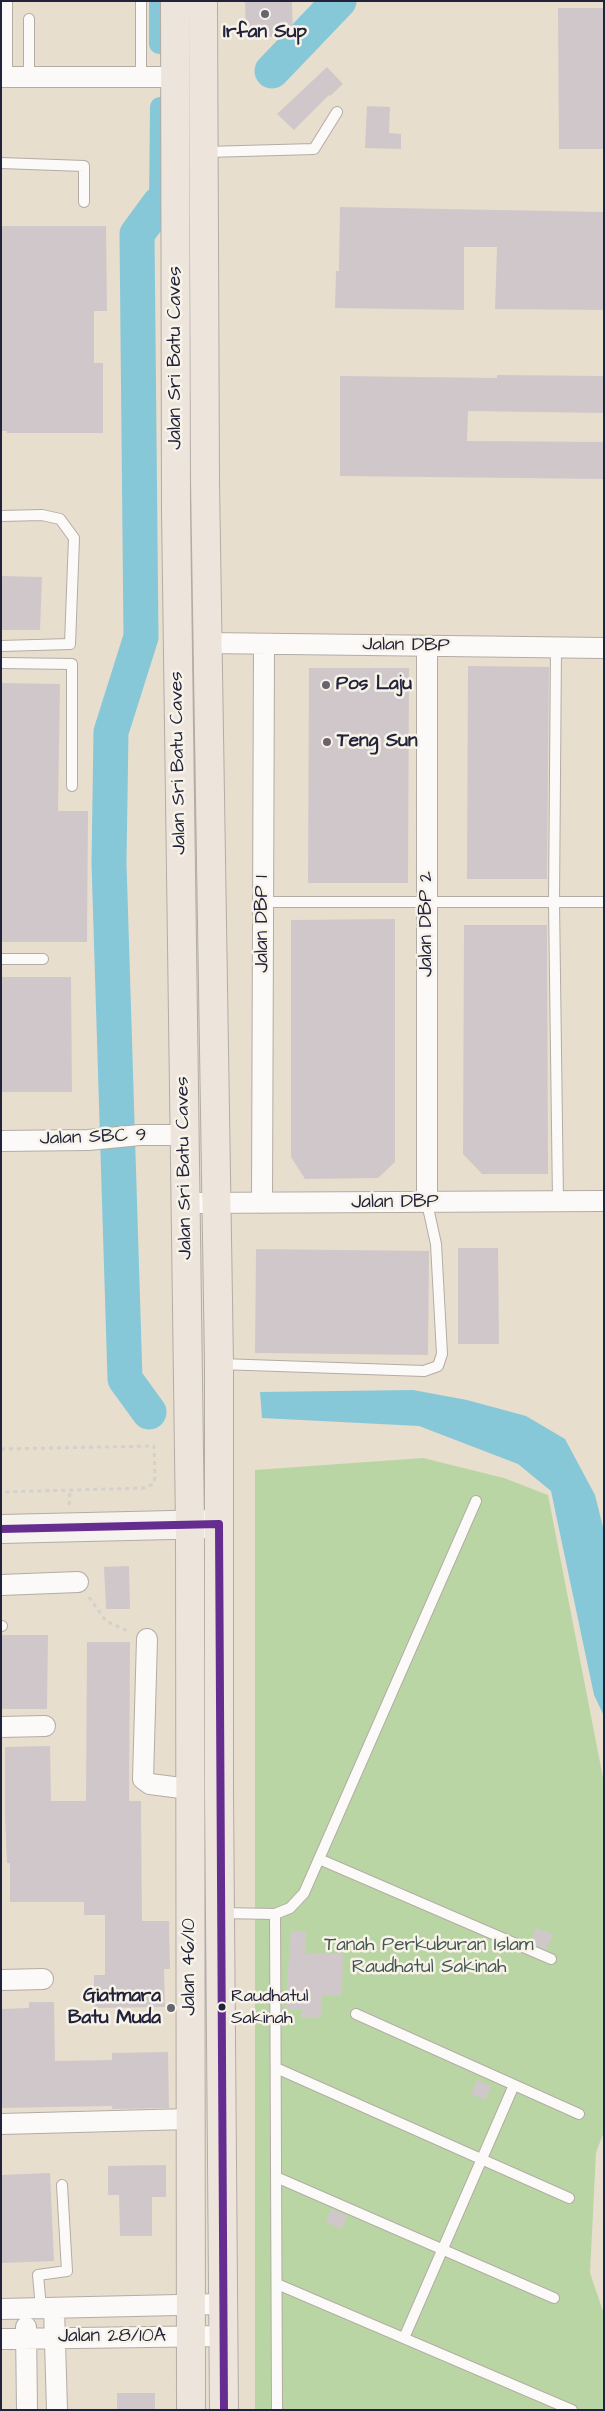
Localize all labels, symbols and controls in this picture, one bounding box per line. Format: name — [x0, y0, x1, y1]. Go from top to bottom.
marker: Irfan Sup — [259, 8, 271, 20]
place label: Irfan Sup — [223, 22, 307, 44]
street label: Jalan Sri Batu Caves — [165, 266, 187, 450]
street label: Jalan DBP — [362, 634, 450, 658]
street label: Jalan Sri Batu Caves — [166, 671, 192, 855]
place label: Pos Laju — [336, 674, 412, 696]
marker: Pos Laju — [320, 679, 332, 691]
place label: Teng Sun — [337, 731, 417, 753]
marker: Teng Sun — [321, 736, 333, 748]
street label: Jalan DBP 2 — [416, 871, 438, 977]
street label: Jalan DBP 1 — [252, 875, 274, 973]
street label: Jalan Sri Batu Caves — [172, 1076, 198, 1260]
street label: Jalan SBC 9 — [39, 1125, 147, 1151]
street label: Jalan DBP — [351, 1192, 439, 1214]
street label: Jalan 46/10 — [179, 1918, 201, 2016]
park label: Tanah Perkuburan Islam Raudhatul Sakinah — [324, 1935, 534, 1979]
place label: Giatmara Batu Muda — [68, 1986, 161, 2030]
place label: Raudhatul Sakinah — [231, 1986, 309, 2028]
marker: Giatmara Batu Muda — [165, 2002, 177, 2014]
marker: Raudhatul Sakinah — [217, 2002, 227, 2012]
street label: Jalan 28/10A — [58, 2326, 166, 2348]

